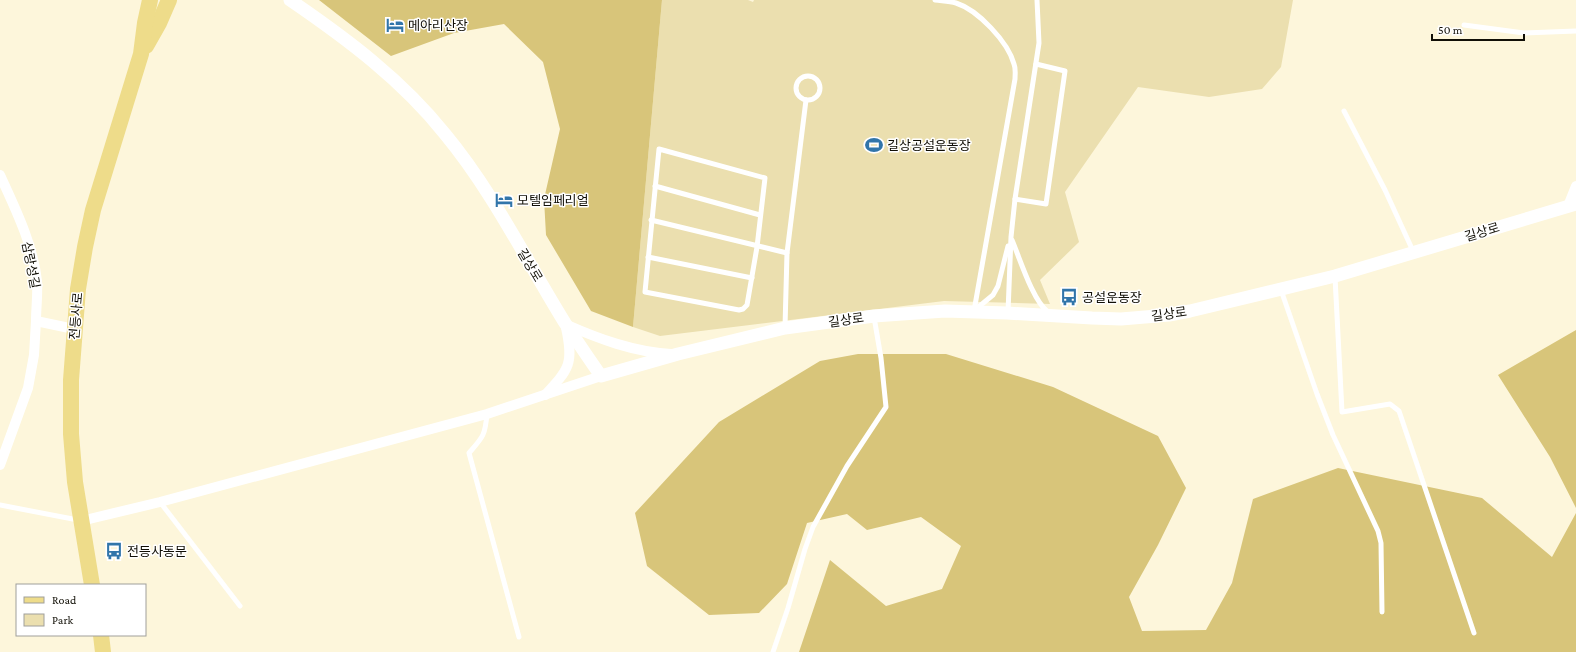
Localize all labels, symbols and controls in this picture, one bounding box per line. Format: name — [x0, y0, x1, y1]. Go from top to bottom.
hotel icon: 메아리산장 — [385, 15, 405, 35]
scale bar — [1432, 16, 1524, 42]
place label: 메아리산장 — [408, 18, 468, 33]
text: 50 m — [1438, 23, 1463, 37]
sports icon: 길상공설운동장 — [864, 135, 884, 155]
place label: 길상공설운동장 — [887, 138, 971, 153]
hotel icon: 모텔임페리얼 — [494, 190, 514, 210]
place label: 모텔임페리얼 — [517, 193, 589, 208]
street label: 길상로 — [1463, 220, 1501, 244]
street label: 삼랑성길 — [19, 240, 43, 290]
street label: 길상로 — [514, 246, 546, 284]
bus stop icon: 공설운동장 — [1059, 287, 1079, 307]
place label: 공설운동장 — [1082, 290, 1142, 305]
street label: 전등사로 — [66, 291, 86, 340]
street label: 길상로 — [1150, 304, 1188, 324]
street label: 길상로 — [827, 310, 865, 330]
bus stop icon: 전등사동문 — [104, 541, 124, 561]
place label: 전등사동문 — [127, 544, 187, 559]
legend — [16, 584, 146, 636]
text: Road — [52, 593, 77, 607]
text: Park — [52, 613, 74, 627]

